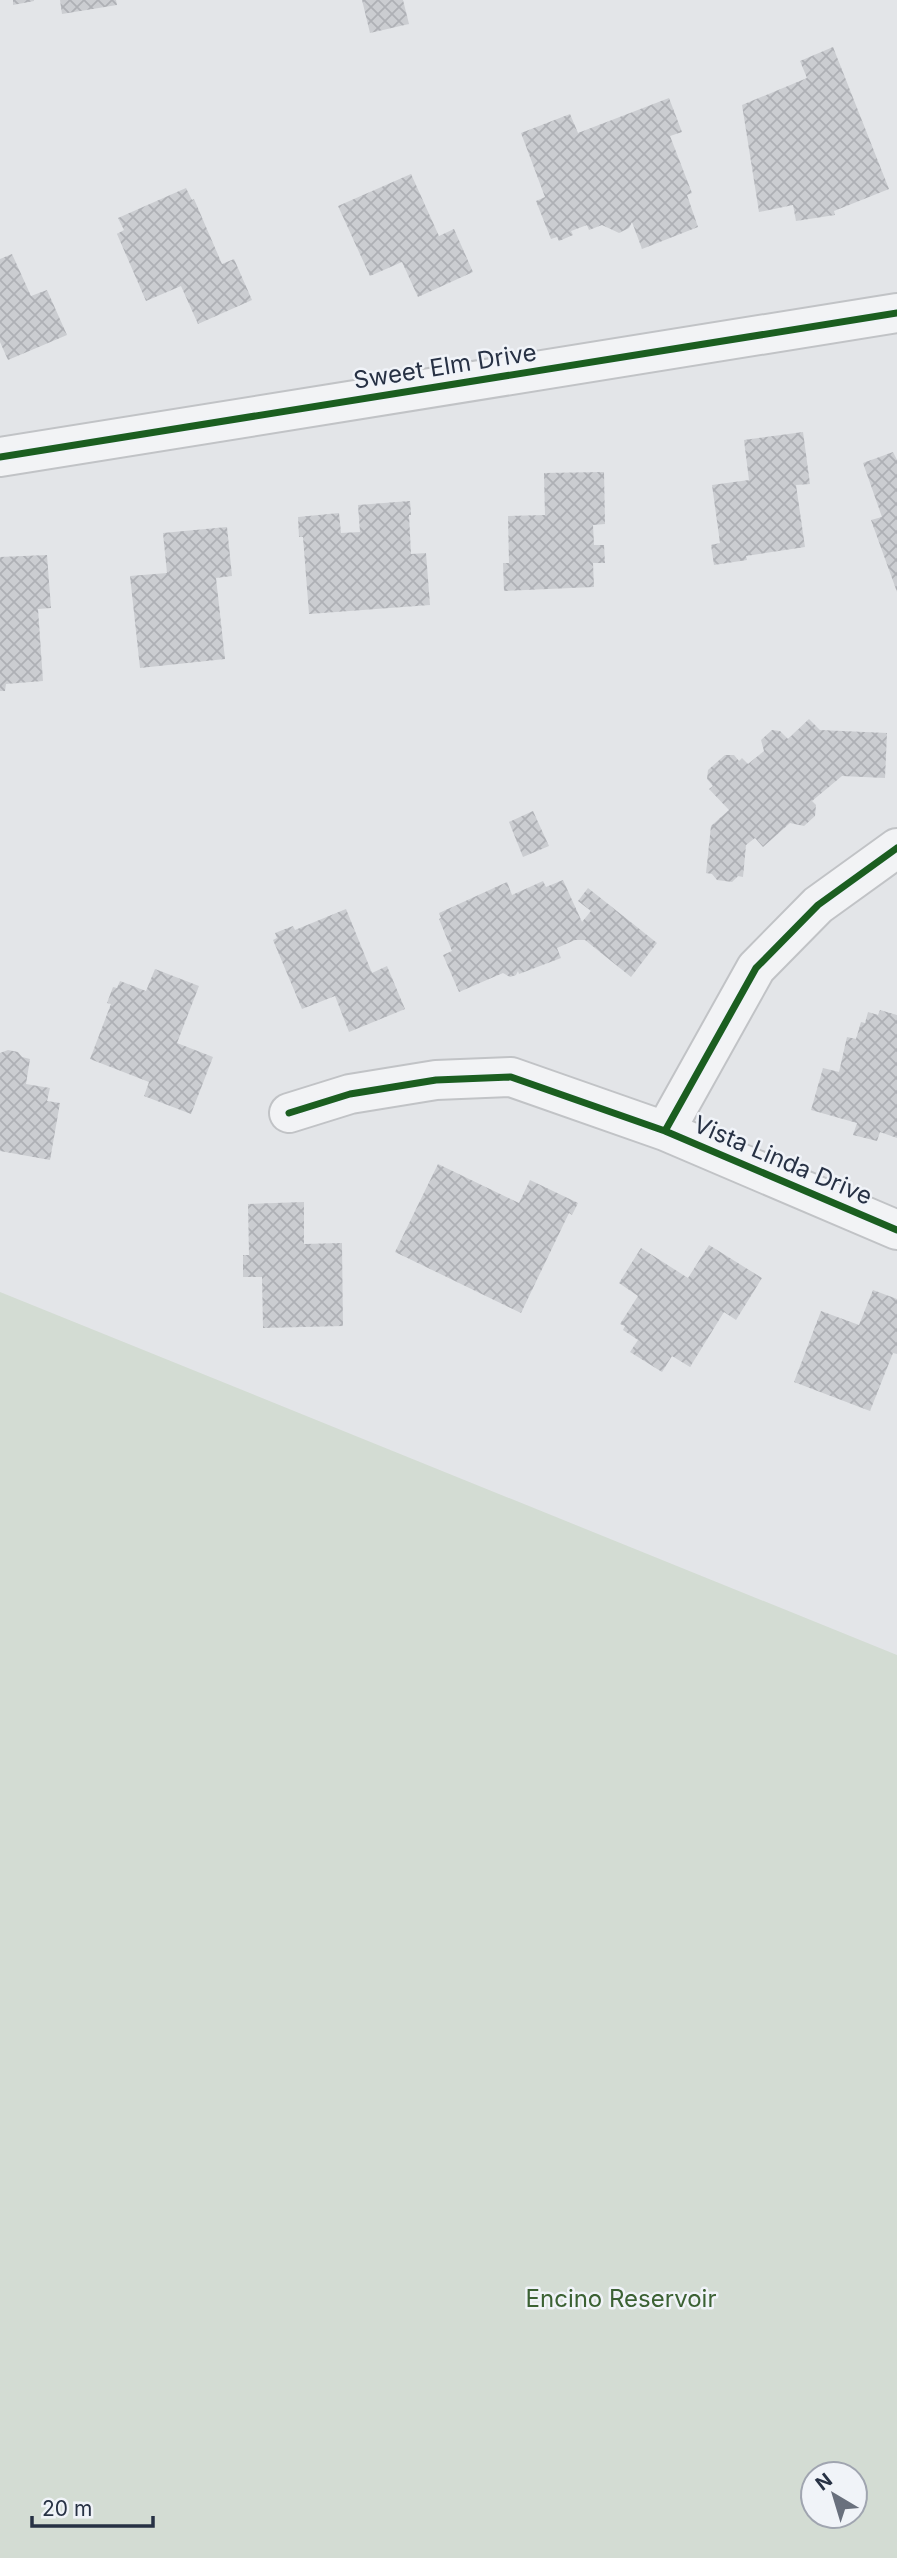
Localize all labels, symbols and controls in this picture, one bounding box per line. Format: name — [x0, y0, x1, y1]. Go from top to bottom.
street label: Sweet Elm Drive — [351, 337, 539, 395]
street label: Vista Linda Drive — [689, 1109, 877, 1211]
park label: Encino Reservoir — [526, 2284, 716, 2313]
north arrow — [799, 2460, 869, 2530]
text: N — [811, 2468, 837, 2496]
scale bar — [32, 2484, 152, 2528]
text: 20 m — [42, 2496, 92, 2521]

